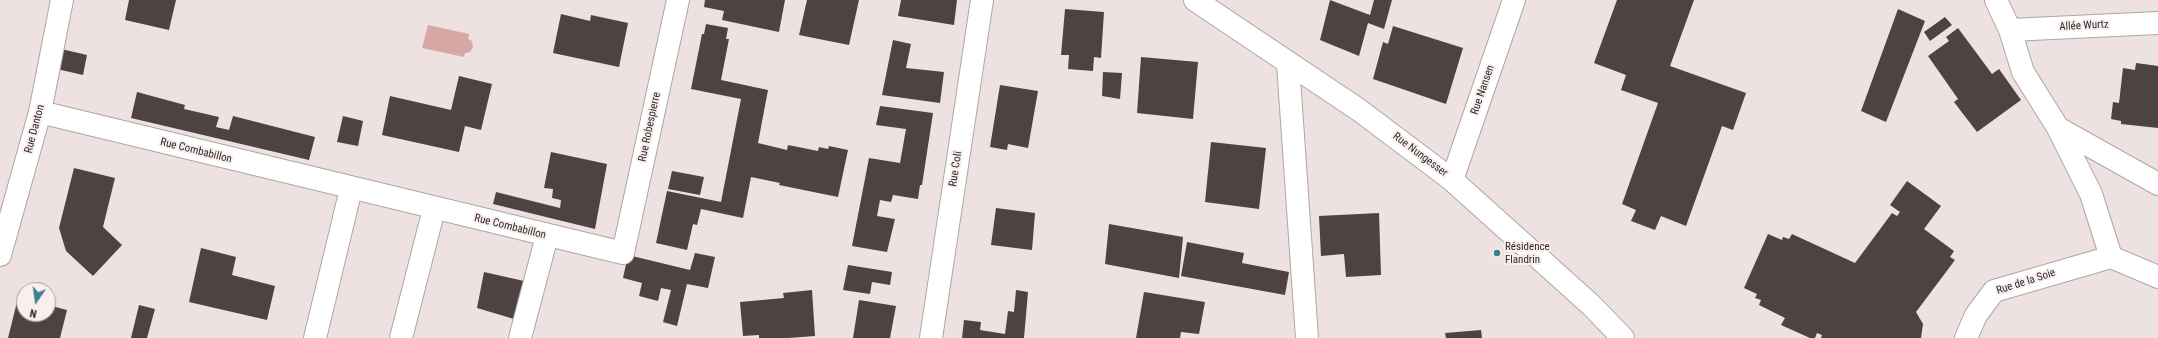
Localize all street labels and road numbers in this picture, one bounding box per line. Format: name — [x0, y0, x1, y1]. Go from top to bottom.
street label: Allée Wurtz — [2059, 18, 2109, 34]
street label: Rue Nansen — [1468, 63, 1498, 117]
street label: Rue Robespierre — [636, 91, 664, 163]
street label: Rue Danton — [22, 103, 48, 155]
street label: Rue Nungesser — [1390, 130, 1450, 180]
street label: Rue Combabillon — [159, 136, 233, 166]
street label: Rue Coli — [947, 150, 965, 188]
street label: Rue Combabillon — [473, 212, 547, 242]
street label: Rue de la Soie — [1995, 266, 2057, 298]

